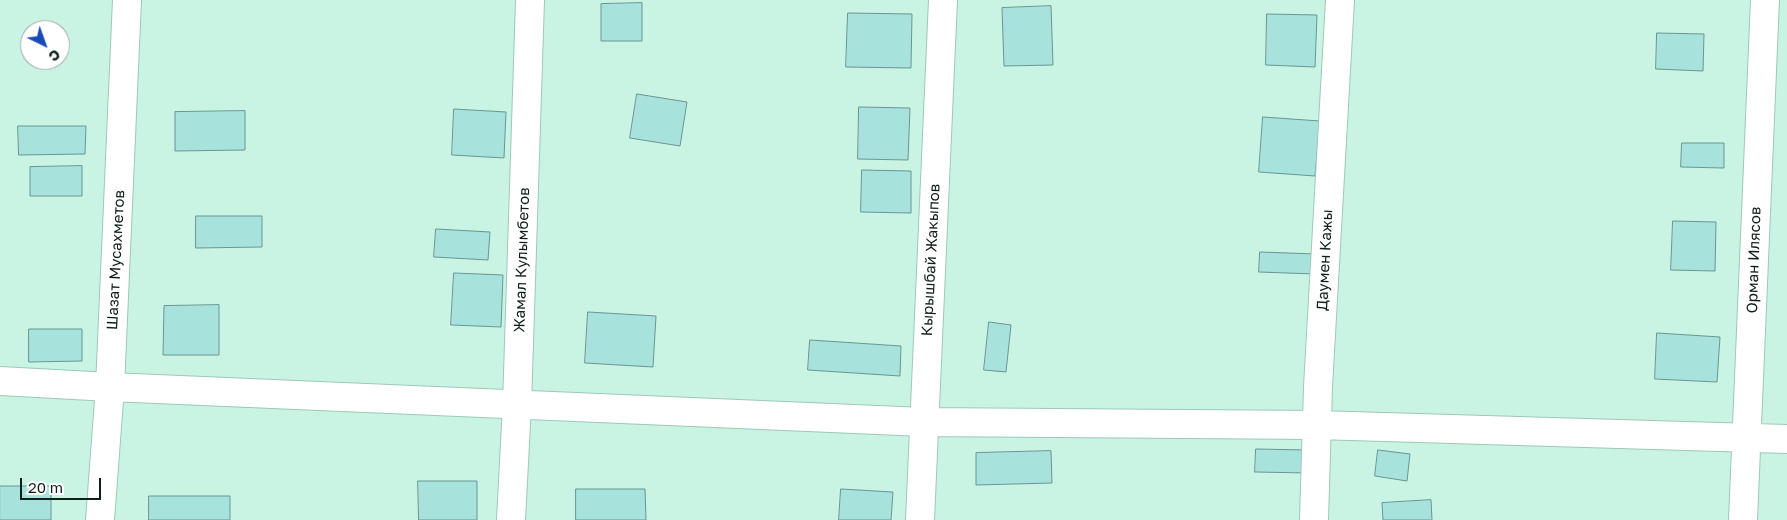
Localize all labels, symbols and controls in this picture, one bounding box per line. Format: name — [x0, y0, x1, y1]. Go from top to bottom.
north arrow — [20, 20, 70, 70]
text: С — [45, 46, 64, 65]
street label: Кырышбай Жакыпов — [918, 183, 944, 337]
street label: Жамал Кулымбетов — [510, 187, 534, 333]
street label: Шазат Мусахметов — [103, 190, 129, 330]
street label: Орман Илясов — [1743, 206, 1765, 314]
street label: Даумен Кажы — [1313, 209, 1337, 311]
scale bar — [22, 468, 104, 500]
text: 20 m — [28, 478, 63, 496]

